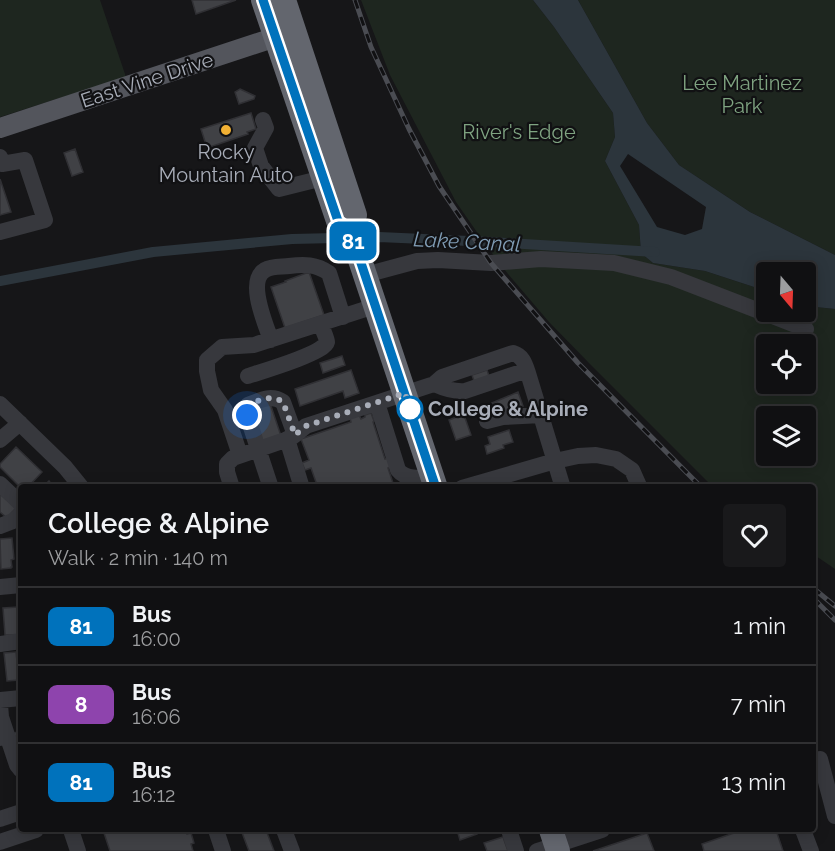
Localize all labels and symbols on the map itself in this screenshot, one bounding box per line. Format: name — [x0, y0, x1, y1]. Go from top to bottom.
street label: East Vine Drive — [78, 47, 217, 113]
park label: Lee Martinez Park — [682, 71, 802, 118]
park label: River's Edge — [462, 120, 576, 144]
marker: Rocky Mountain Auto — [219, 123, 233, 137]
place label: Rocky Mountain Auto — [159, 140, 293, 187]
line badge: 81 — [326, 222, 380, 260]
water label: Lake Canal — [413, 226, 521, 257]
north arrow — [756, 262, 816, 322]
marker: College & Alpine — [397, 396, 423, 422]
place label: College & Alpine — [428, 397, 588, 421]
your location — [232, 400, 262, 430]

